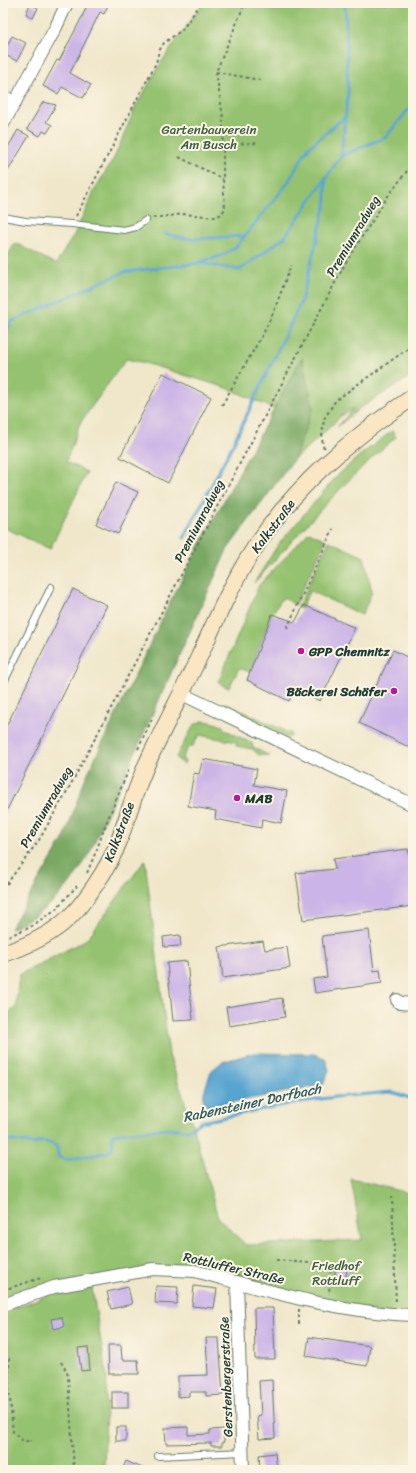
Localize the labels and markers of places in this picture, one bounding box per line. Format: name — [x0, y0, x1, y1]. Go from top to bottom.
place label: GPP Chemnitz — [308, 640, 390, 663]
marker: GPP Chemnitz — [296, 646, 306, 656]
place label: Bäckerei Schäfer — [287, 680, 388, 703]
marker: Bäckerei Schäfer — [389, 686, 399, 696]
place label: MAB — [244, 787, 273, 810]
marker: MAB — [232, 793, 242, 803]

